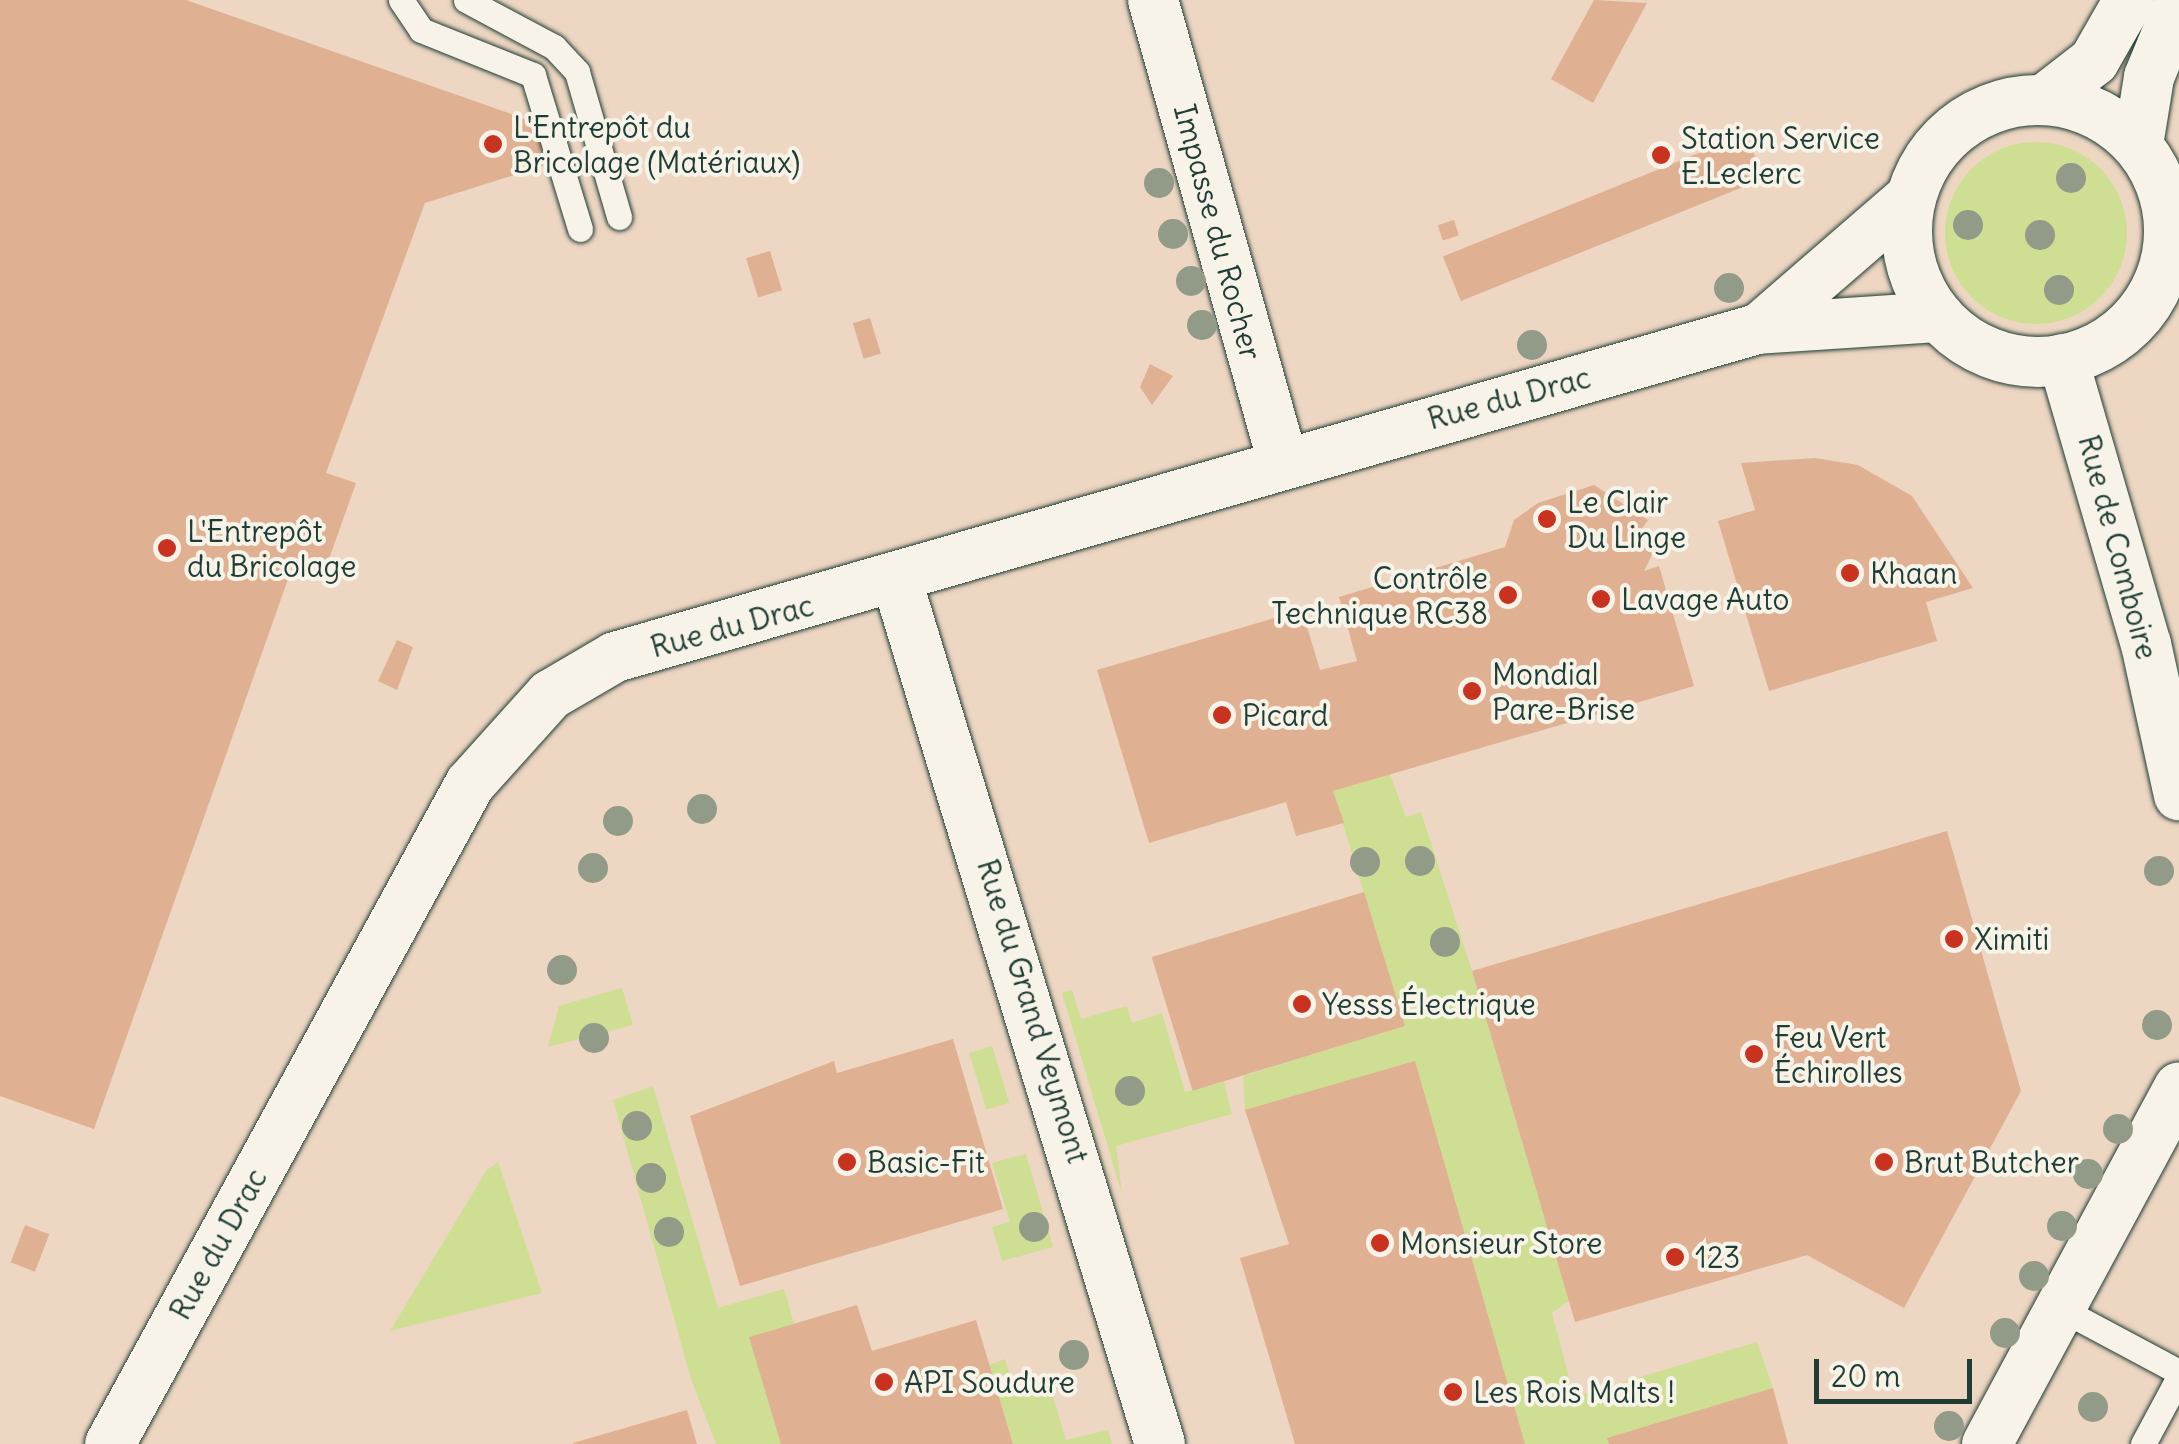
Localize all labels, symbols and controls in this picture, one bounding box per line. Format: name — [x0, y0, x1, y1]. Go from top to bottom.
street label: Impasse du Rocher — [1167, 100, 1269, 364]
place label: L'Entrepôt du Bricolage (Matériaux) — [513, 109, 800, 180]
place label: Station Service E.Leclerc — [1681, 120, 1880, 190]
marker: L'Entrepôt du Bricolage (Matériaux) — [482, 133, 504, 155]
marker: Station Service E.Leclerc — [1650, 144, 1672, 166]
street label: Rue du Drac — [1424, 359, 1594, 437]
street label: Rue de Comboire — [2071, 431, 2165, 663]
place label: Le Clair Du Linge — [1567, 484, 1686, 554]
marker: Le Clair Du Linge — [1536, 508, 1558, 530]
place label: L'Entrepôt du Bricolage — [187, 513, 356, 584]
marker: L'Entrepôt du Bricolage — [156, 537, 178, 559]
place label: Khaan — [1870, 555, 1957, 591]
place label: Contrôle Technique RC38 — [1271, 560, 1488, 630]
marker: Khaan — [1839, 562, 1861, 584]
place label: Lavage Auto — [1621, 581, 1789, 617]
marker: Contrôle Technique RC38 — [1497, 584, 1519, 606]
street label: Rue du Drac — [647, 587, 817, 665]
marker: Lavage Auto — [1590, 588, 1612, 610]
place label: Mondial Pare-Brise — [1492, 656, 1635, 726]
marker: Mondial Pare-Brise — [1461, 680, 1483, 702]
place label: Picard — [1242, 697, 1328, 733]
marker: Picard — [1211, 704, 1233, 726]
street label: Rue du Grand Veymont — [970, 855, 1096, 1167]
place label: Ximiti — [1974, 921, 2049, 957]
marker: Ximiti — [1943, 928, 1965, 950]
place label: Yesss Électrique — [1322, 986, 1536, 1022]
marker: Yesss Électrique — [1291, 993, 1313, 1015]
place label: Feu Vert Échirolles — [1774, 1019, 1902, 1090]
marker: Feu Vert Échirolles — [1743, 1043, 1765, 1065]
place label: Basic-Fit — [867, 1144, 985, 1180]
place label: Brut Butcher — [1904, 1144, 2079, 1180]
marker: Basic-Fit — [836, 1151, 858, 1173]
marker: Brut Butcher — [1873, 1151, 1895, 1173]
street label: Rue du Drac — [162, 1162, 274, 1326]
place label: Monsieur Store — [1400, 1225, 1602, 1261]
marker: Monsieur Store — [1369, 1232, 1391, 1254]
place label: 123 — [1695, 1239, 1740, 1275]
marker: 123 — [1664, 1246, 1686, 1268]
scale bar — [1819, 1339, 1976, 1401]
text: 20 m — [1831, 1357, 1901, 1395]
place label: API Soudure — [904, 1364, 1075, 1400]
marker: API Soudure — [873, 1371, 895, 1393]
place label: Les Rois Malts ! — [1473, 1374, 1675, 1410]
marker: Les Rois Malts ! — [1442, 1381, 1464, 1403]

